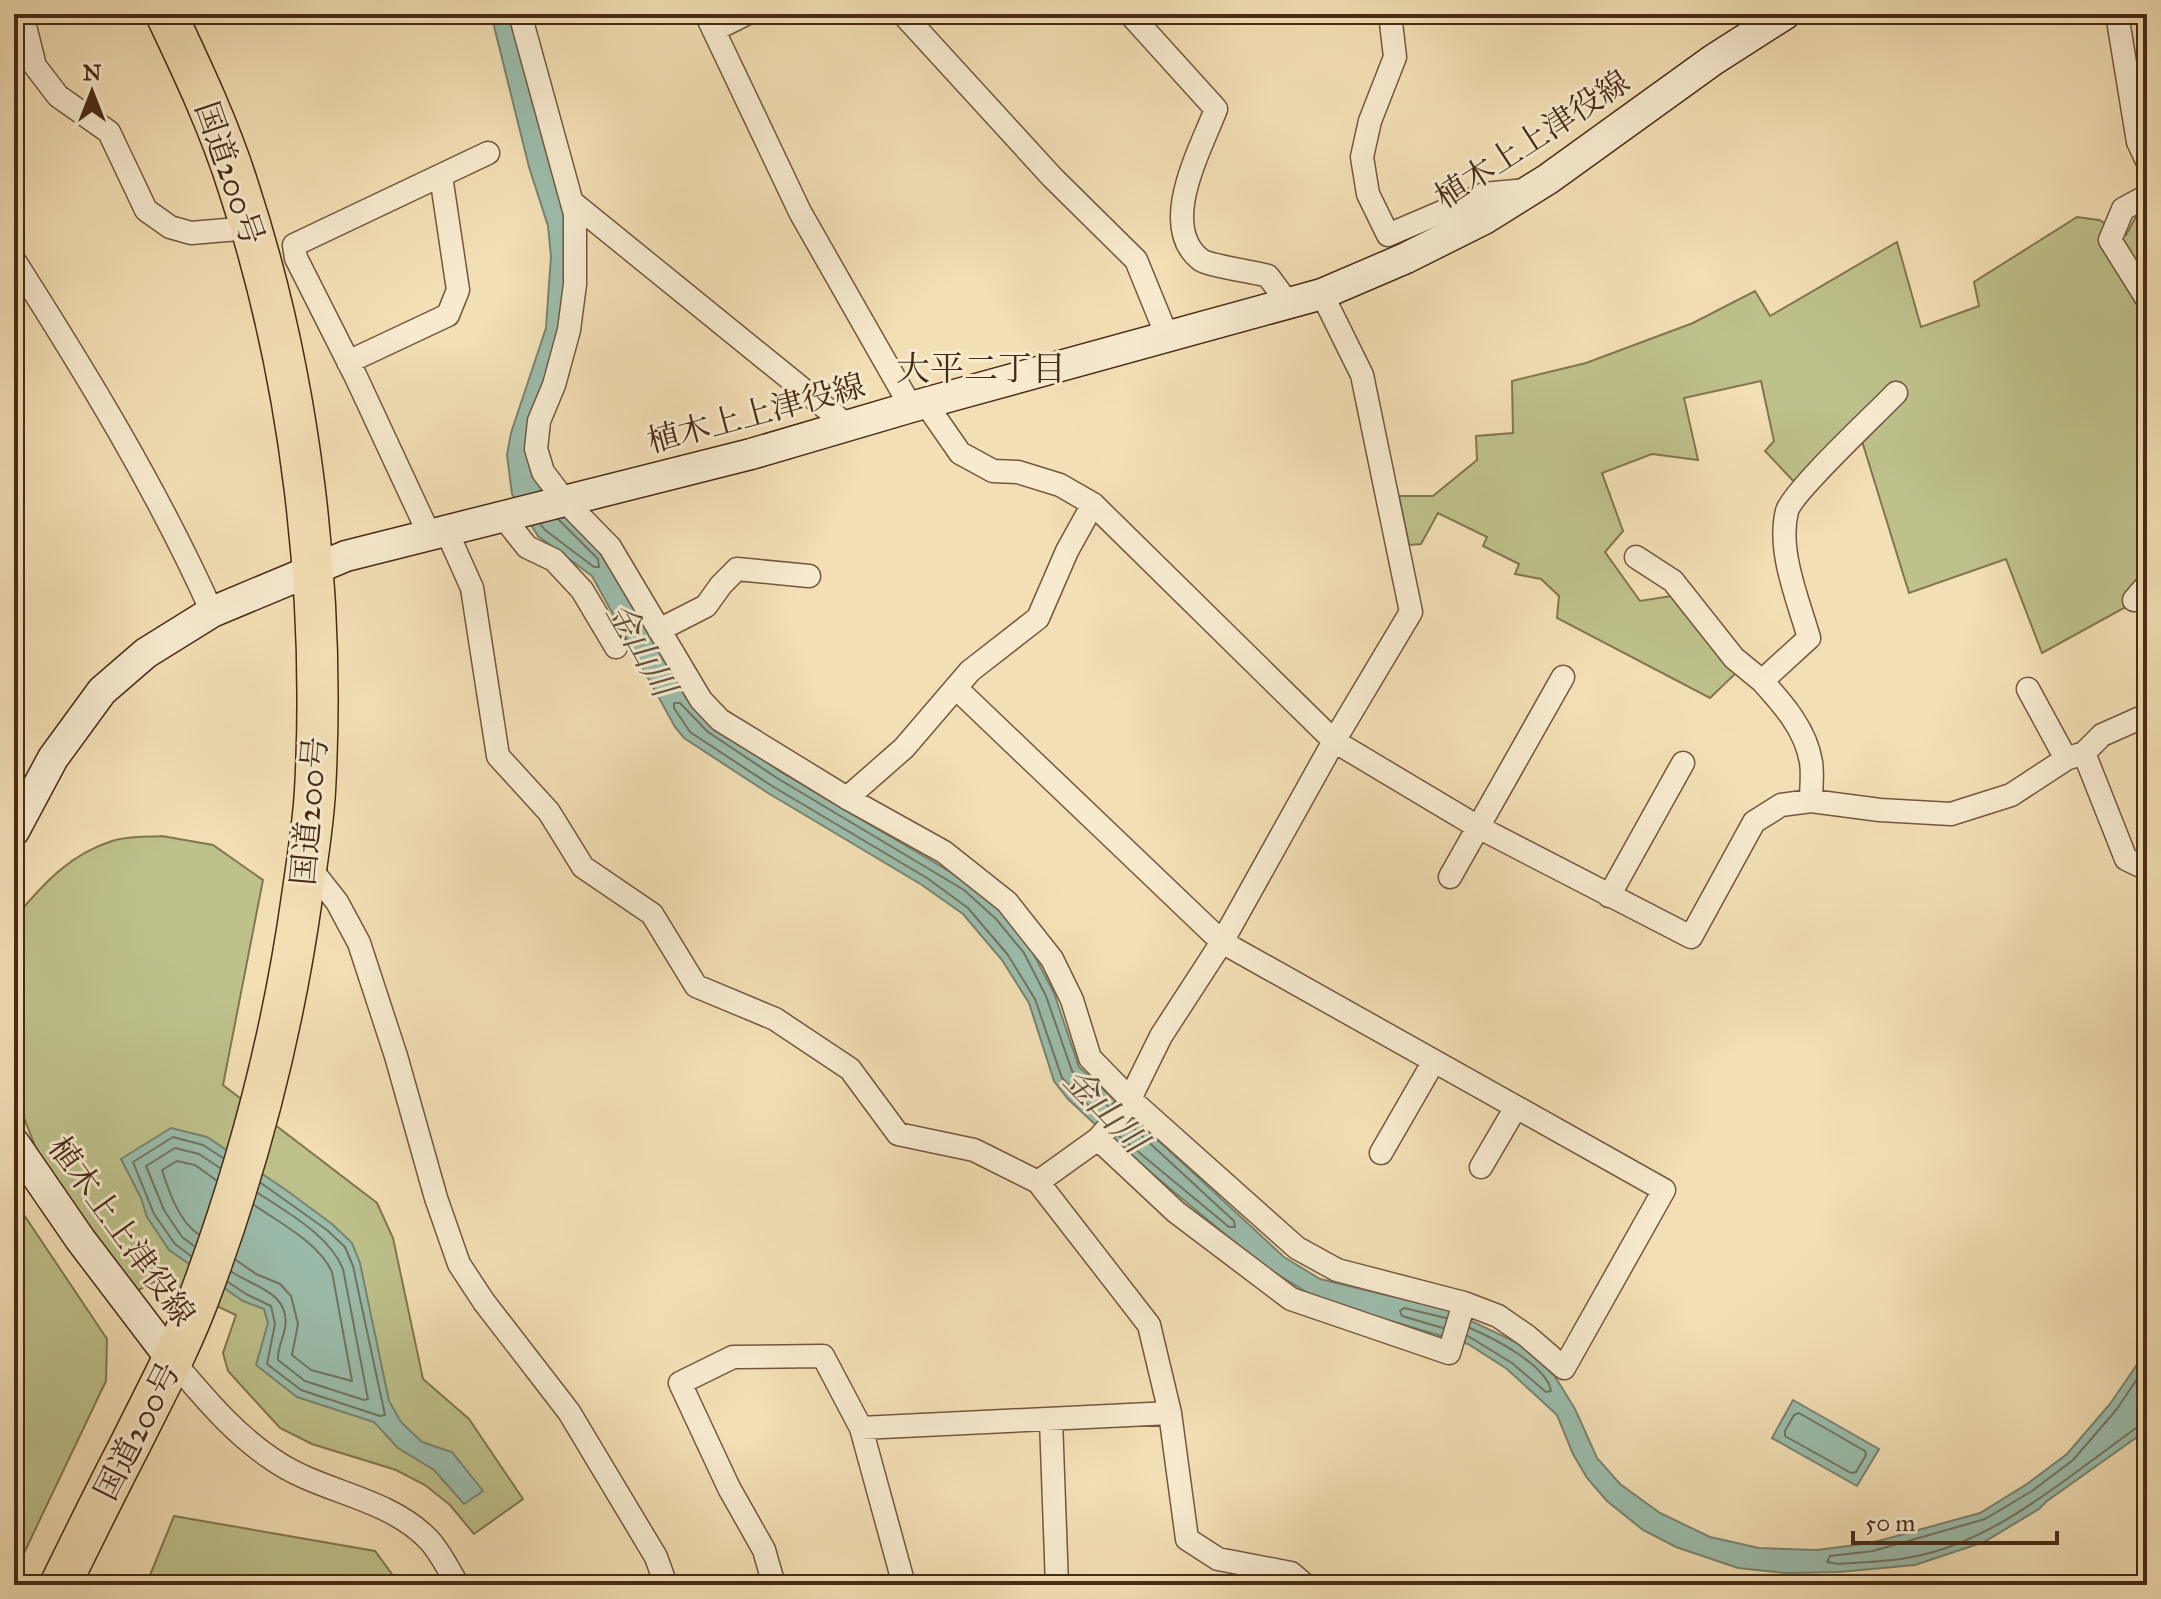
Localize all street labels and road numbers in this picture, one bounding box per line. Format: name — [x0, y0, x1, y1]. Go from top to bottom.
street label: 植木上上津役線 — [1428, 62, 1637, 217]
street label: 国道200号 — [187, 96, 272, 250]
street label: 植木上上津役線 — [643, 366, 869, 461]
street label: 国道200号 — [284, 735, 335, 887]
street label: 植木上上津役線 — [40, 1129, 203, 1333]
street label: 国道200号 — [86, 1356, 189, 1506]

